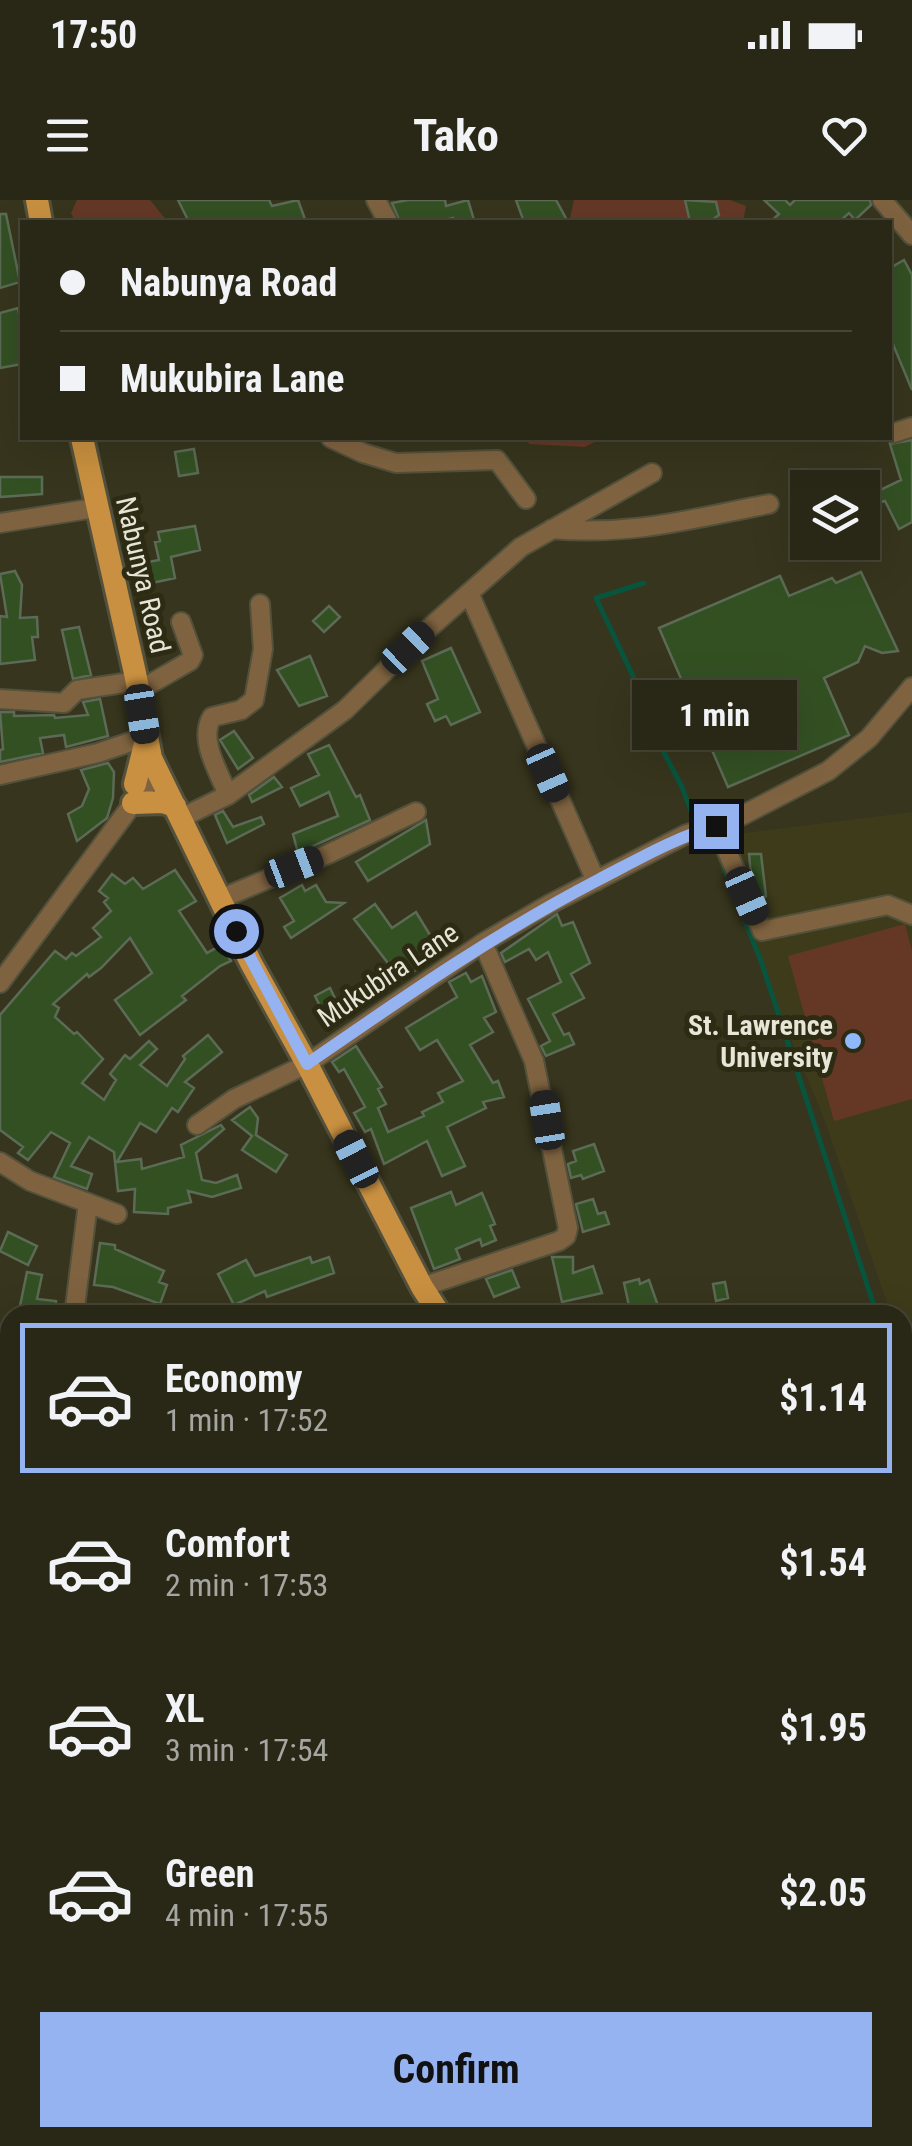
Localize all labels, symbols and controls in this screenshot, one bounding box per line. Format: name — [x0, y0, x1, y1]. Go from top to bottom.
text: 17:50 — [50, 13, 137, 57]
icon: menu — [40, 108, 95, 163]
icon: heart — [817, 108, 872, 163]
text: Tako — [413, 109, 499, 162]
text: Nabunya Road — [120, 261, 337, 305]
text: Mukubira Lane — [120, 357, 344, 401]
map controls — [790, 470, 880, 560]
button: layers — [790, 470, 880, 560]
street label: Nabunya Road — [109, 494, 177, 656]
car — [376, 616, 440, 680]
callout: 1 min — [634, 681, 798, 751]
car — [122, 682, 162, 746]
text: 1 min — [679, 696, 750, 734]
car — [522, 739, 574, 807]
route end — [694, 804, 739, 849]
car — [261, 842, 327, 892]
car — [721, 862, 773, 930]
route start — [214, 909, 259, 954]
street label: Mukubira Lane — [311, 916, 465, 1034]
place label: St. Lawrence University — [688, 1009, 834, 1074]
marker: St. Lawrence University — [842, 1030, 864, 1052]
car — [527, 1088, 567, 1152]
car — [329, 1125, 383, 1193]
icon: car — [45, 1353, 135, 1443]
text: Economy — [165, 1357, 302, 1401]
text: $1.14 — [779, 1376, 867, 1420]
text: 1 min · 17:52 — [165, 1401, 328, 1439]
icon: car — [45, 1518, 135, 1608]
text: Comfort — [165, 1522, 290, 1566]
text: $1.54 — [779, 1541, 867, 1585]
text: 2 min · 17:53 — [165, 1566, 328, 1604]
icon: car — [45, 1683, 135, 1773]
text: XL — [165, 1687, 204, 1731]
text: $1.95 — [779, 1706, 867, 1750]
text: 3 min · 17:54 — [165, 1731, 328, 1769]
icon: car — [45, 1848, 135, 1938]
text: Green — [165, 1852, 255, 1896]
text: $2.05 — [779, 1871, 867, 1915]
text: 4 min · 17:55 — [165, 1896, 328, 1934]
button: Confirm — [40, 2012, 872, 2127]

